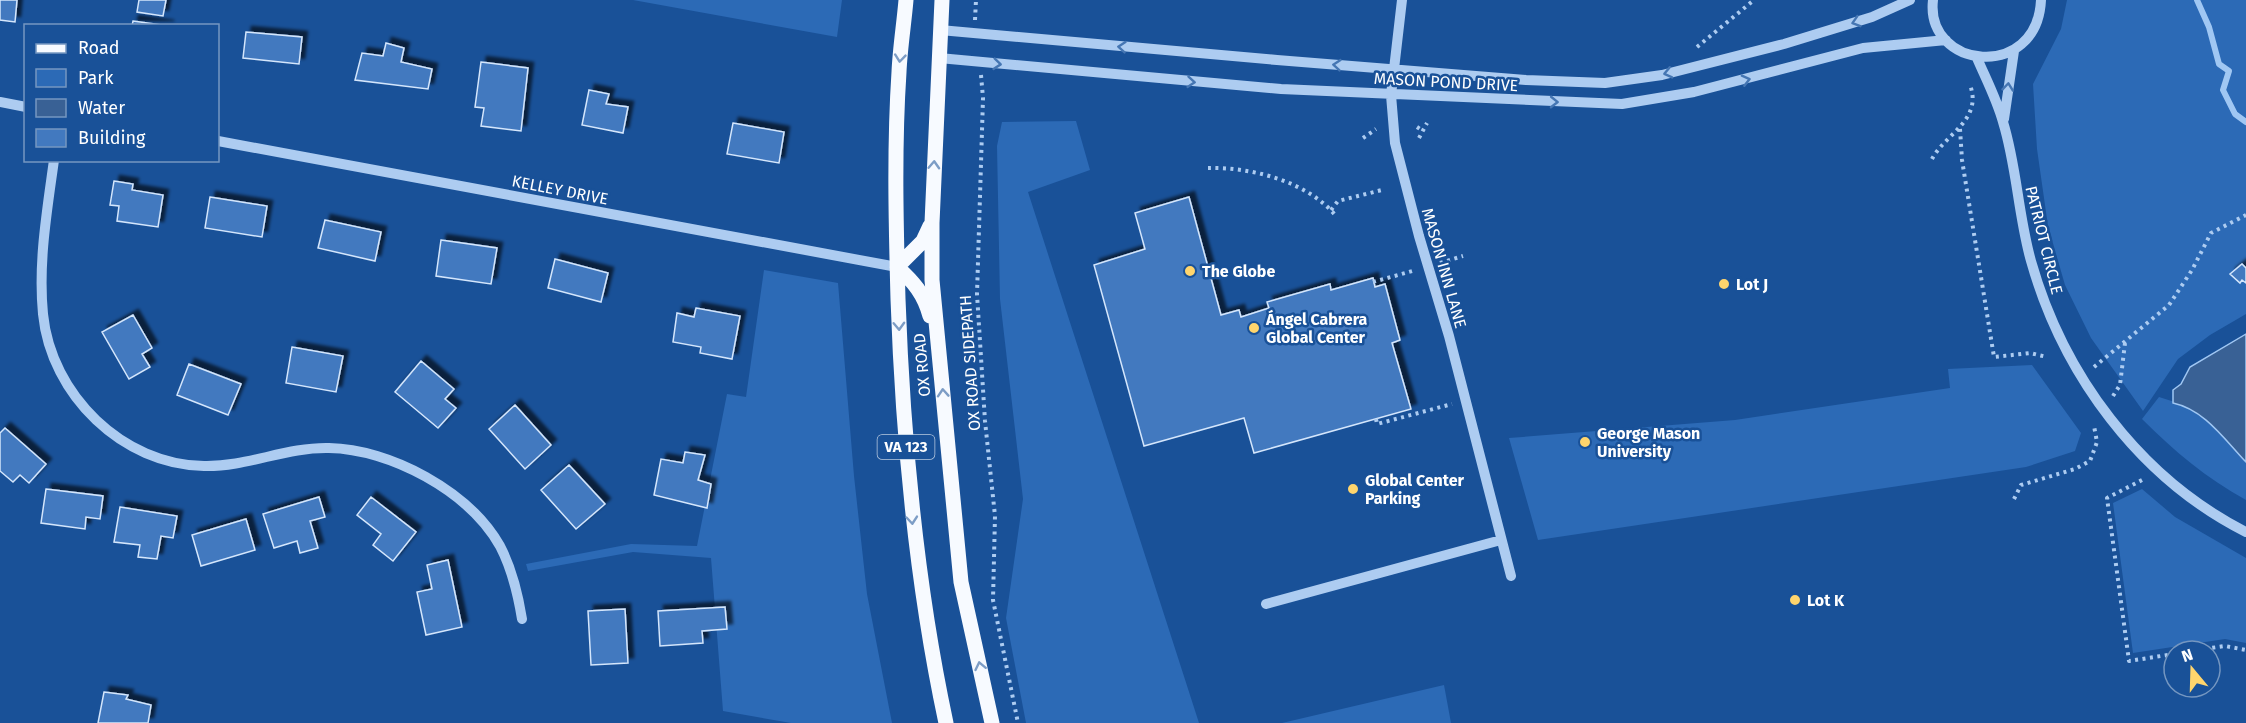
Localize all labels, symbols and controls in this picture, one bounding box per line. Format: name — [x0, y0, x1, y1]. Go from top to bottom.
one-way arrow — [1851, 15, 1862, 27]
legend — [24, 24, 219, 162]
text: Road — [78, 37, 120, 59]
one-way arrow — [1118, 41, 1127, 54]
one-way arrow — [894, 54, 907, 63]
one-way arrow — [992, 57, 1002, 70]
one-way arrow — [1333, 59, 1342, 72]
one-way arrow — [1663, 66, 1673, 79]
text: Park — [78, 67, 114, 89]
street label: MASON POND DRIVE — [1373, 69, 1519, 95]
one-way arrow — [1741, 74, 1751, 87]
one-way arrow — [1187, 75, 1196, 88]
one-way arrow — [2001, 82, 2014, 91]
one-way arrow — [1549, 96, 1558, 108]
text: Water — [78, 97, 125, 119]
text: Building — [78, 127, 146, 149]
one-way arrow — [928, 160, 941, 169]
street label: KELLEY DRIVE — [510, 171, 610, 209]
street label: PATRIOT CIRCLE — [2021, 184, 2067, 296]
street label: MASON INN LANE — [1418, 206, 1470, 330]
place label: The Globe — [1202, 262, 1275, 281]
marker: The Globe — [1183, 264, 1197, 278]
place label: Lot J — [1736, 275, 1768, 294]
marker: Lot J — [1717, 277, 1731, 291]
street label: OX ROAD SIDEPATH — [956, 294, 984, 432]
place label: Ángel Cabrera Global Center — [1265, 309, 1367, 347]
one-way arrow — [892, 321, 905, 330]
marker: Ángel Cabrera Global Center — [1247, 321, 1261, 335]
street label: OX ROAD — [910, 332, 934, 398]
one-way arrow — [937, 389, 950, 398]
place label: George Mason University — [1597, 424, 1700, 461]
road number: VA 123 — [878, 435, 934, 459]
marker: George Mason University — [1578, 435, 1592, 449]
place label: Global Center Parking — [1365, 471, 1465, 508]
marker: Global Center Parking — [1346, 482, 1360, 496]
one-way arrow — [906, 516, 919, 525]
place label: Lot K — [1807, 591, 1845, 610]
marker: Lot K — [1788, 593, 1802, 607]
north arrow — [2162, 639, 2222, 699]
text: N — [2179, 645, 2195, 666]
one-way arrow — [974, 661, 987, 671]

